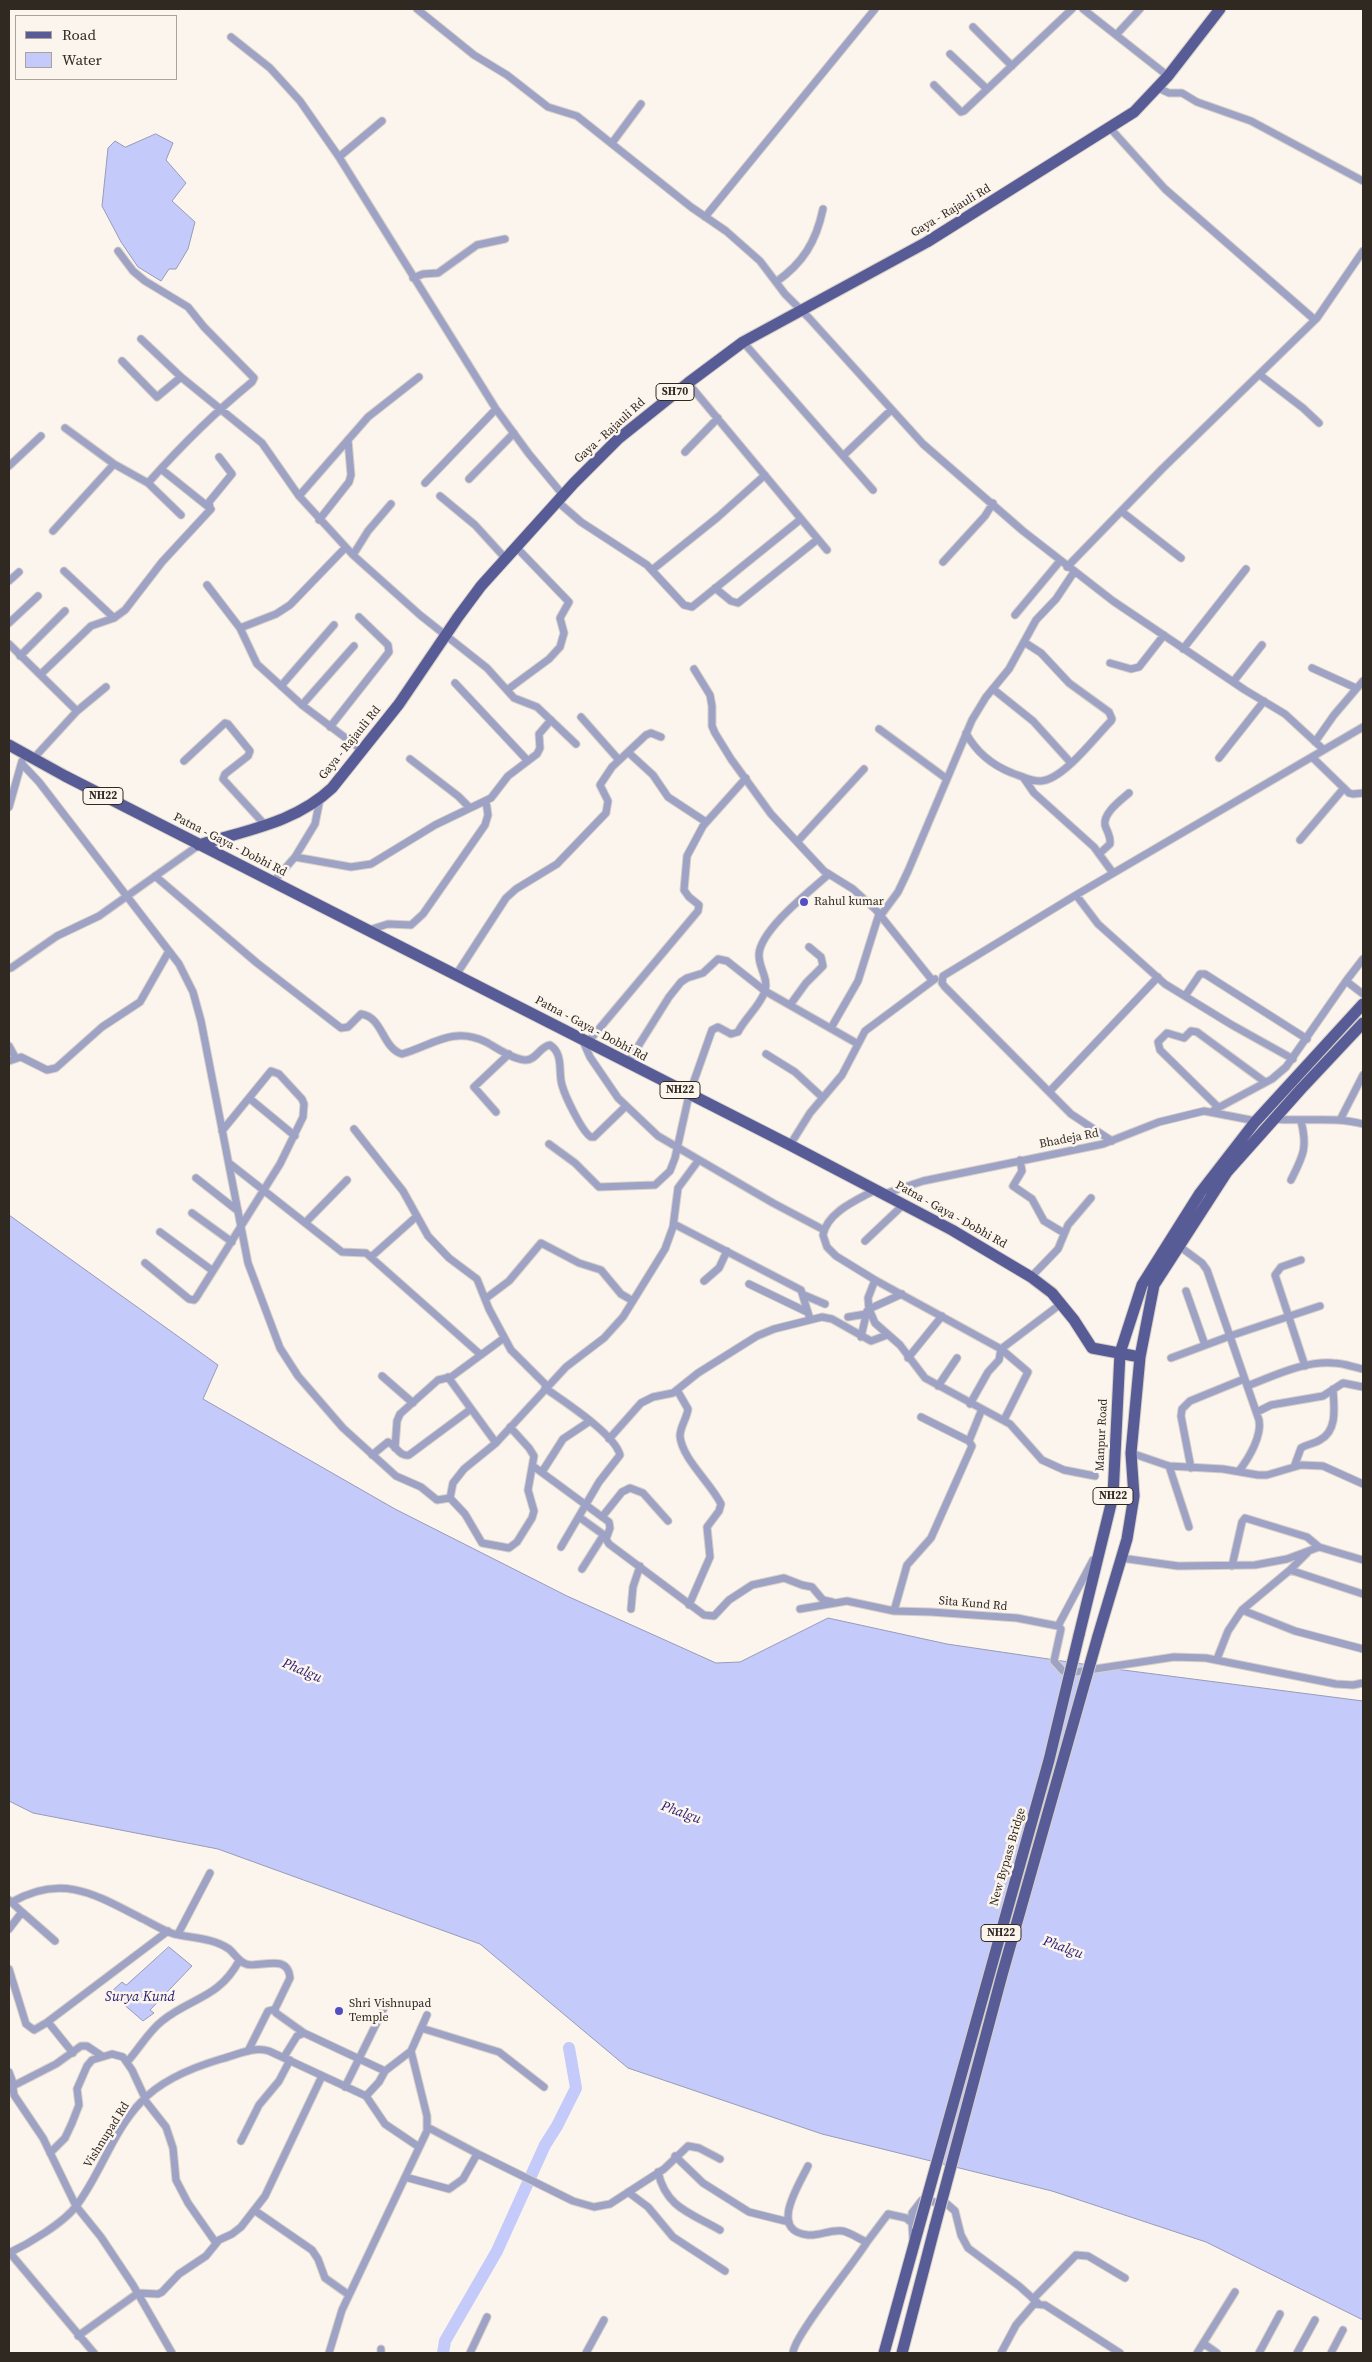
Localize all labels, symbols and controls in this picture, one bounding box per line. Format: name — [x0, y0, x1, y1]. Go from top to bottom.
legend — [15, 15, 178, 80]
text: Road — [62, 24, 96, 45]
text: Water — [62, 49, 102, 70]
street label: Gaya - Rajauli Rd — [909, 182, 993, 240]
road number: SH70 — [656, 384, 694, 401]
street label: Gaya - Rajauli Rd — [572, 395, 648, 467]
street label: Gaya - Rajauli Rd — [316, 703, 384, 783]
road number: NH22 — [83, 788, 123, 804]
street label: Patna - Gaya - Dobhi Rd — [171, 810, 289, 880]
place label: Rahul kumar — [814, 895, 884, 909]
marker: Rahul kumar — [798, 896, 810, 908]
street label: Patna - Gaya - Dobhi Rd — [532, 993, 650, 1065]
road number: NH22 — [660, 1082, 700, 1098]
street label: Bhadeja Rd — [1038, 1126, 1100, 1152]
street label: Patna - Gaya - Dobhi Rd — [893, 1178, 1009, 1252]
street label: Manpur Road — [1093, 1398, 1111, 1472]
road number: NH22 — [1093, 1488, 1133, 1504]
street label: Sita Kund Rd — [938, 1594, 1008, 1614]
water label: Phalgu — [280, 1655, 324, 1687]
water label: Phalgu — [659, 1798, 703, 1828]
street label: New Bypass Bridge — [987, 1806, 1029, 1908]
road number: NH22 — [981, 1925, 1021, 1942]
water label: Phalgu — [1041, 1933, 1085, 1963]
water label: Surya Kund — [105, 1989, 175, 2005]
place label: Shri Vishnupad Temple — [349, 1997, 431, 2025]
marker: Shri Vishnupad Temple — [333, 2005, 345, 2017]
street label: Vishnupad Rd — [81, 2099, 133, 2171]

